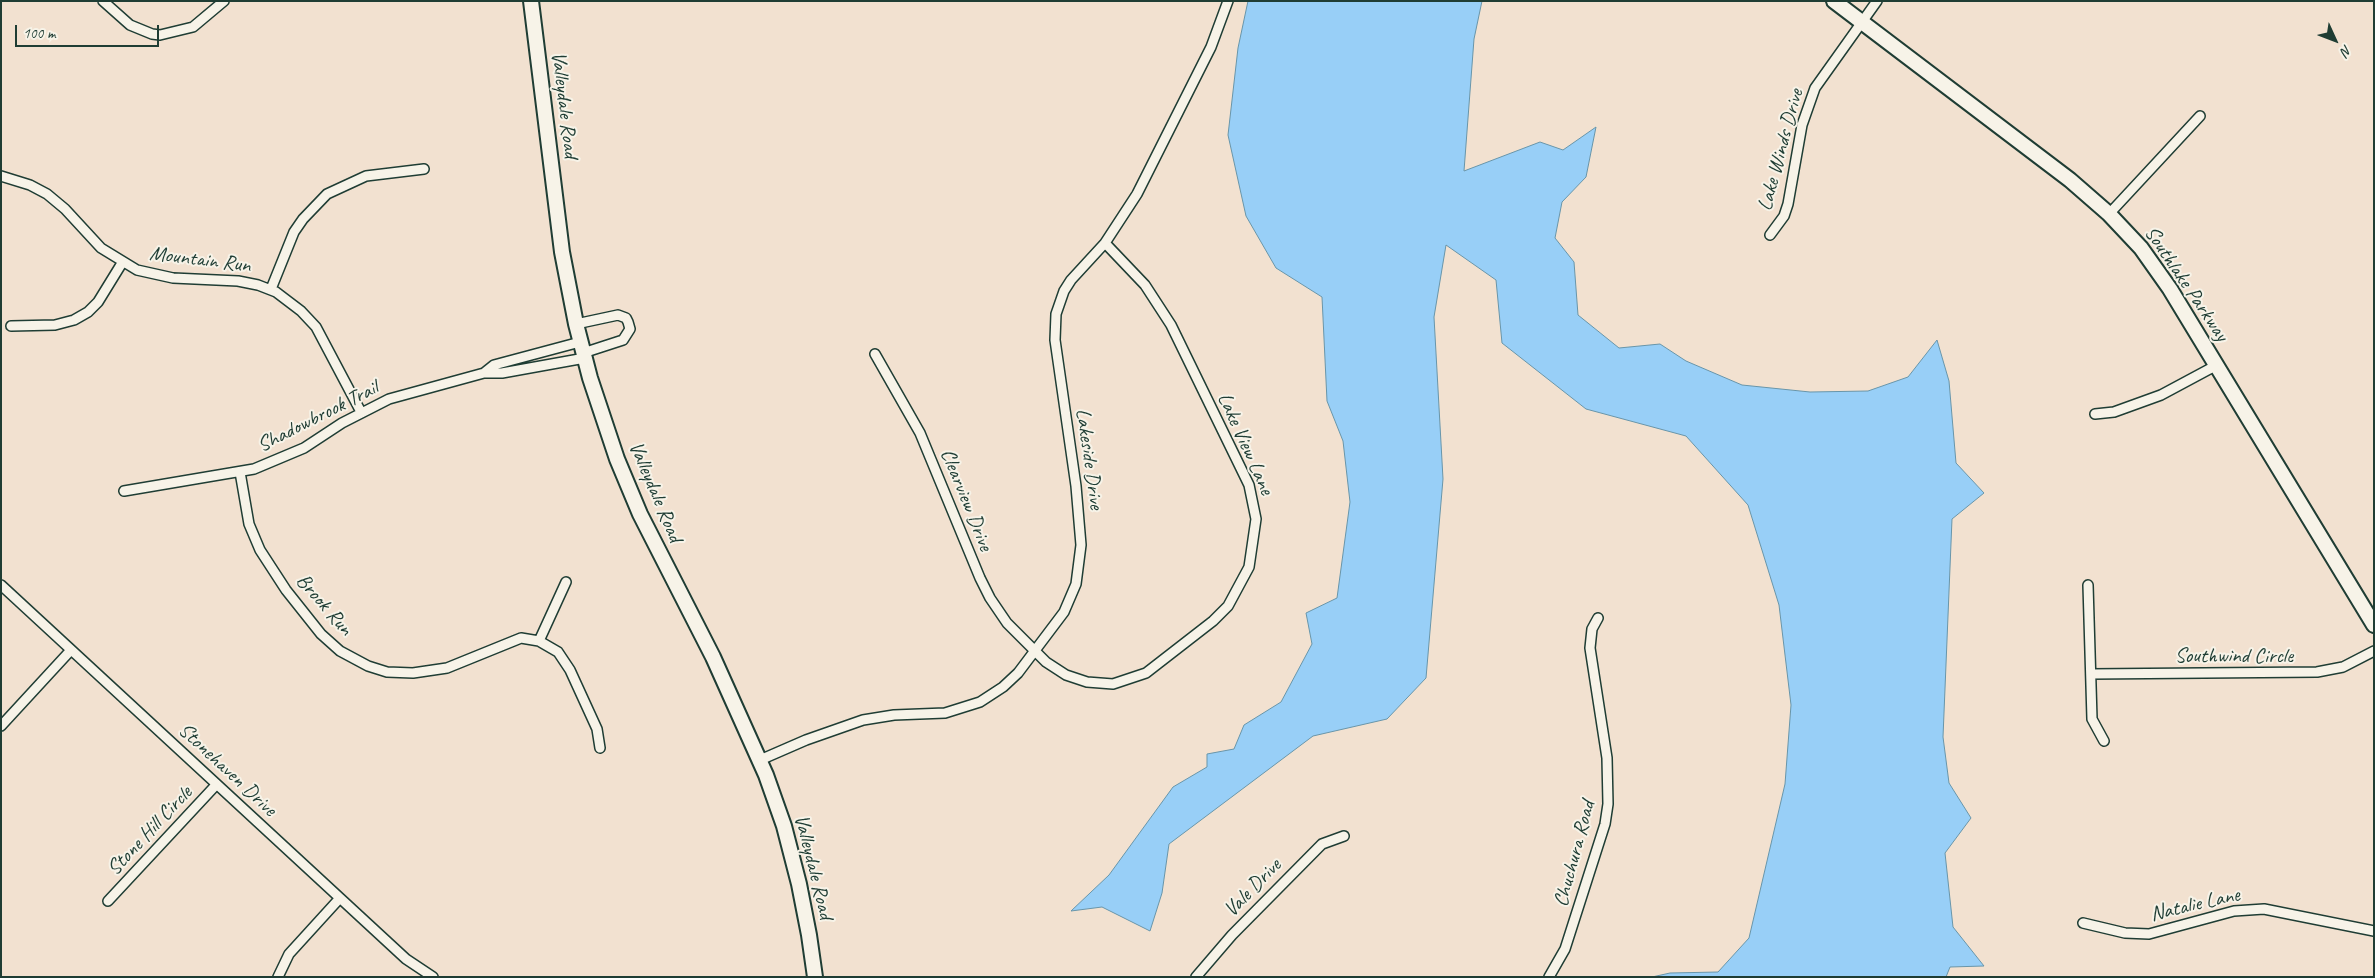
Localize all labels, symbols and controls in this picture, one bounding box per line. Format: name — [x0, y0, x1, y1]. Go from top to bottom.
scale bar — [18, 15, 161, 47]
north arrow — [2310, 15, 2360, 65]
text: 100 m — [23, 24, 55, 43]
text: N — [2337, 42, 2356, 60]
street label: Valleydale Road — [545, 50, 583, 160]
street label: Lake Winds Drive — [1753, 86, 1809, 214]
street label: Southlake Parkway — [2138, 222, 2234, 346]
street label: Mountain Run — [148, 241, 252, 279]
street label: Shadowbrook Trail — [253, 376, 383, 458]
street label: Lake View Lane — [1211, 389, 1279, 499]
street label: Lakeside Drive — [1069, 407, 1109, 511]
street label: Valleydale Road — [623, 438, 687, 546]
street label: Clearview Drive — [934, 445, 998, 555]
street label: Brook Run — [290, 569, 358, 641]
street label: Southwind Circle — [2175, 643, 2293, 669]
street label: Stonehaven Drive — [173, 718, 281, 822]
street label: Stone Hill Circle — [102, 781, 198, 881]
street label: Chuchura Road — [1549, 798, 1601, 910]
street label: Valleydale Road — [788, 812, 838, 922]
street label: Vale Drive — [1219, 853, 1287, 923]
street label: Natalie Lane — [2148, 882, 2242, 928]

